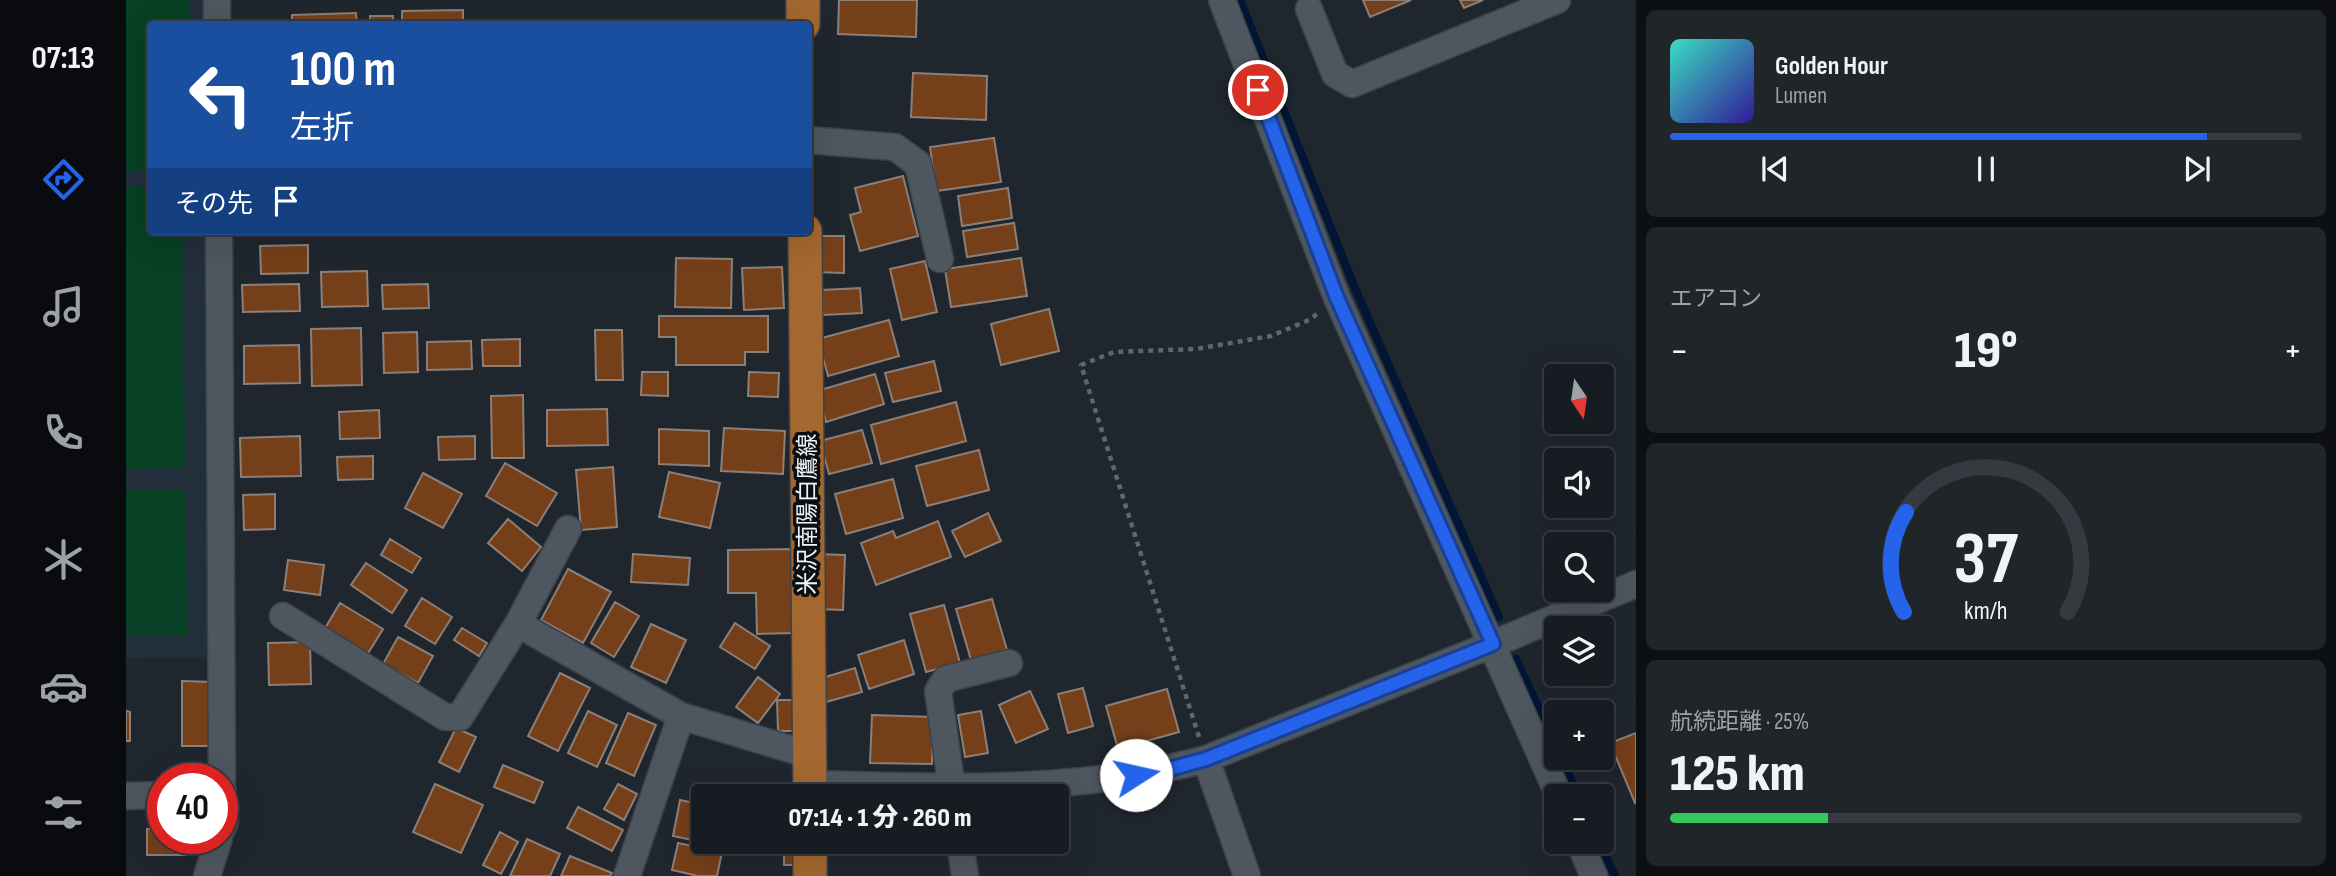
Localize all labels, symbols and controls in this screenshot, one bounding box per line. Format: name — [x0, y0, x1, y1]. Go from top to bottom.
text: 07:13 — [31, 39, 95, 78]
text: 100 m — [290, 41, 396, 100]
icon: left — [175, 49, 266, 140]
text: Golden Hour — [1775, 51, 1888, 82]
pin — [1228, 60, 1288, 120]
icon: arrive — [1239, 71, 1277, 109]
text: Lumen — [1775, 82, 1827, 110]
text: 左折 — [290, 109, 354, 148]
icon: previous — [1756, 150, 1794, 188]
icon: pause — [1967, 150, 2005, 188]
icon: next — [2178, 150, 2216, 188]
icon: directions — [39, 155, 88, 204]
icon: arrive — [267, 182, 305, 220]
text: その先 — [175, 189, 253, 220]
icon: music — [39, 282, 88, 331]
text: エアコン — [1670, 285, 1762, 313]
text: 19° — [1954, 320, 2018, 383]
text: − — [1670, 329, 1689, 374]
text: + — [2283, 329, 2302, 374]
north arrow — [1544, 364, 1614, 434]
map controls — [1544, 364, 1614, 854]
icon: phone — [39, 408, 88, 457]
street label: 米沢南陽白鷹線 — [794, 434, 822, 595]
button: sound — [1544, 448, 1614, 518]
text: 37 — [1954, 517, 2018, 605]
button: search — [1544, 532, 1614, 602]
icon: climate — [39, 535, 88, 584]
text: km/h — [1964, 596, 2008, 627]
button: layers — [1544, 616, 1614, 686]
icon: car — [39, 662, 88, 711]
button: + — [1544, 700, 1614, 770]
text: 航続距離 · 25% — [1670, 708, 1809, 736]
position arrow — [1099, 738, 1173, 812]
text: 125 km — [1670, 743, 1805, 806]
speed limit sign: 40 — [147, 763, 238, 854]
button: − — [1544, 784, 1614, 854]
icon: filters — [39, 788, 88, 837]
text: 07:14 · 1 分 · 260 m — [789, 803, 971, 834]

